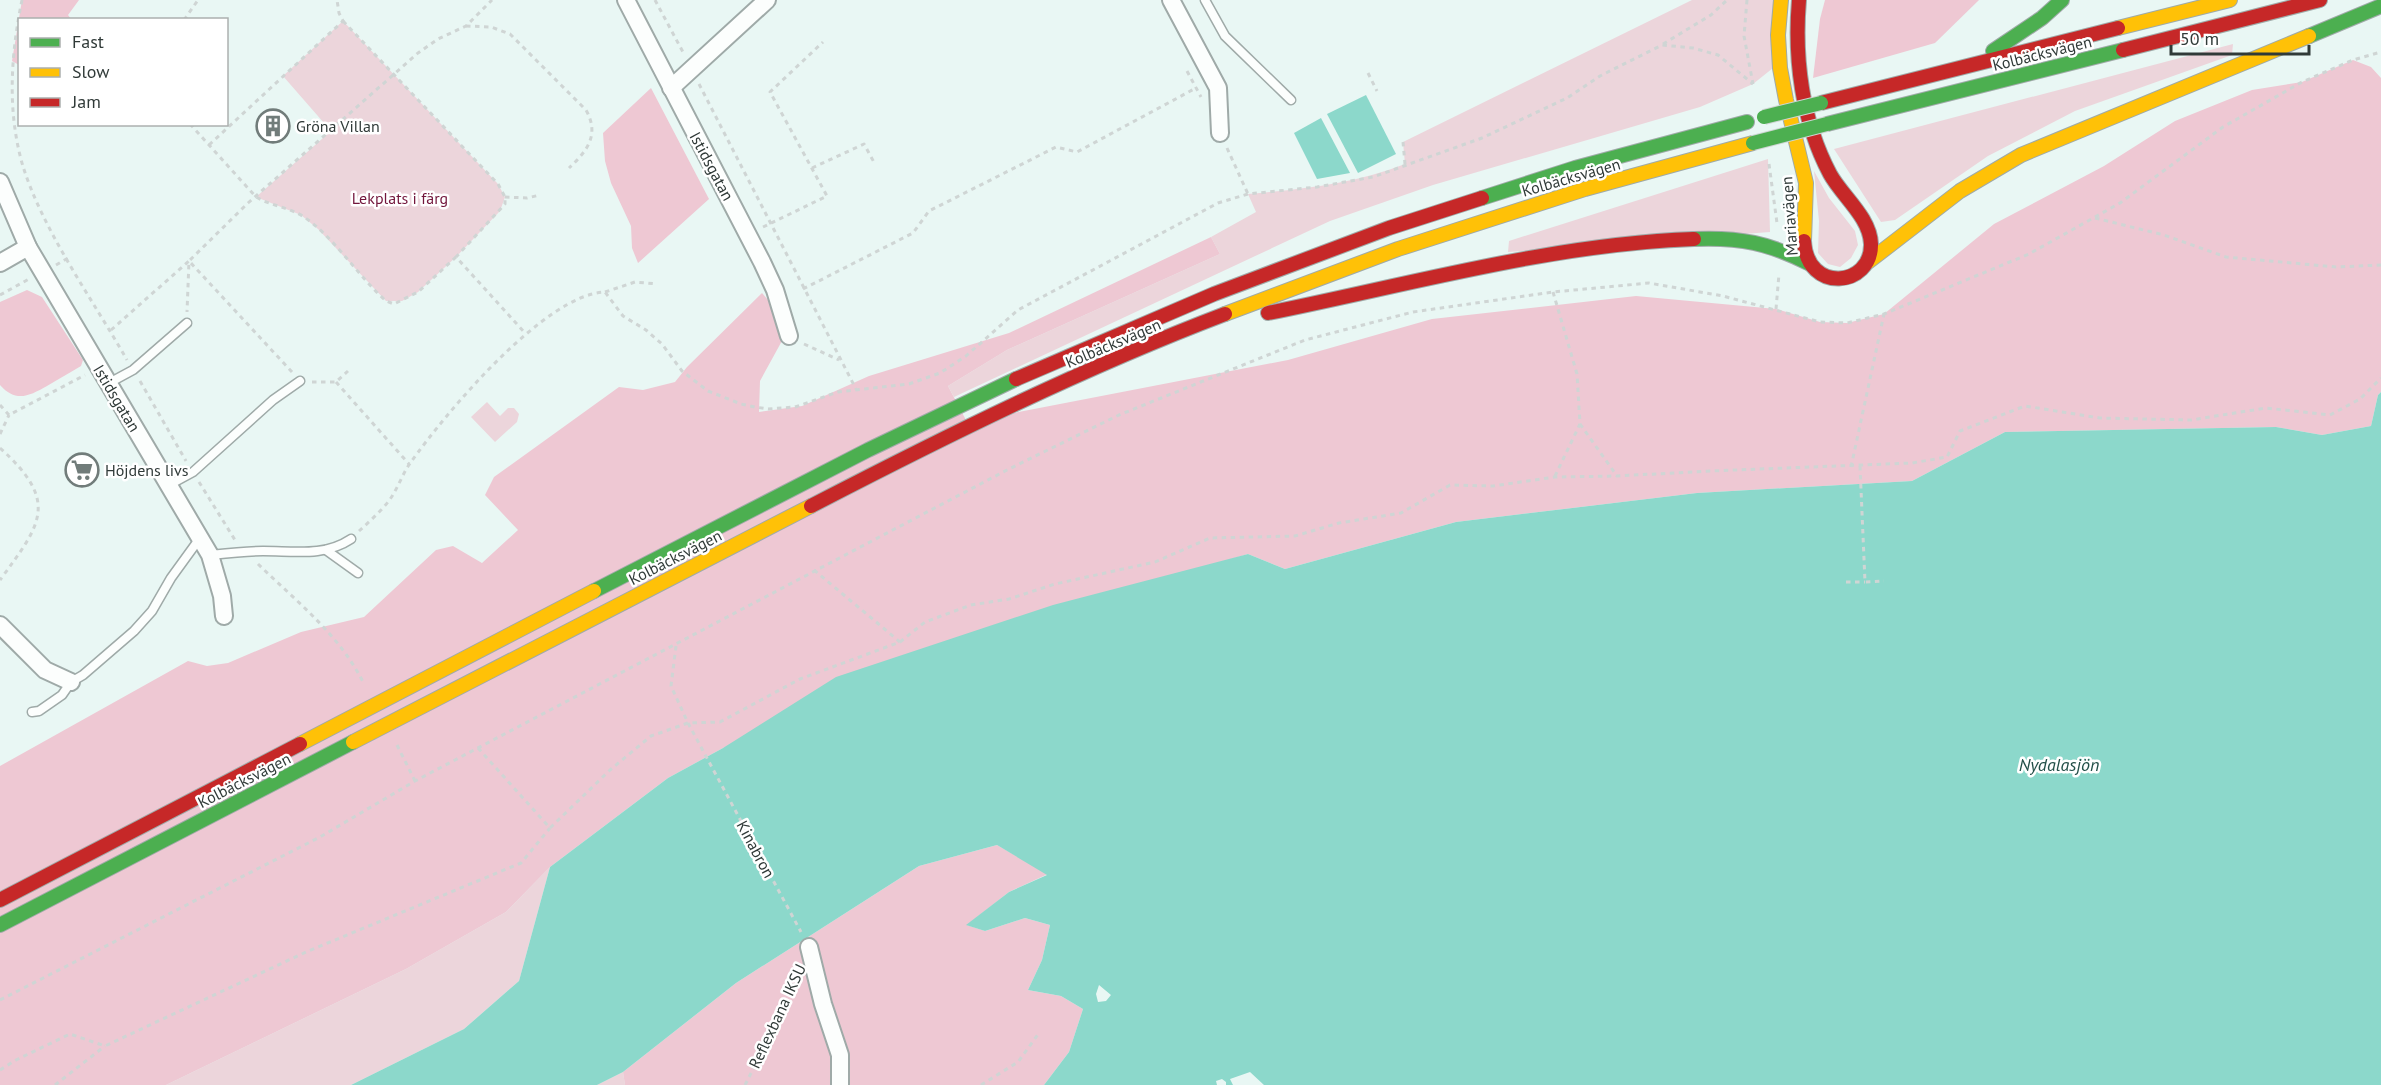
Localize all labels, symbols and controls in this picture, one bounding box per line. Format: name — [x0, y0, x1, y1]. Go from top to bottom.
legend — [18, 18, 228, 126]
scale bar — [2171, 18, 2309, 56]
text: 50 m — [2180, 27, 2219, 50]
text: Fast — [72, 30, 104, 53]
street label: Kolbäcksvägen — [1990, 31, 2094, 75]
text: Slow — [72, 60, 110, 83]
text: Jam — [71, 90, 101, 113]
building icon: Gröna Villan — [255, 108, 291, 144]
place label: Gröna Villan — [296, 116, 380, 136]
street label: Istidsgatan — [686, 128, 738, 204]
street label: Kolbäcksvägen — [1519, 153, 1623, 201]
street label: Mariavägen — [1776, 176, 1802, 256]
park label: Lekplats i färg — [352, 188, 448, 208]
street label: Kolbäcksvägen — [1062, 314, 1164, 372]
street label: Istidsgatan — [89, 361, 145, 435]
supermarket icon: Höjdens livs — [64, 452, 100, 488]
place label: Höjdens livs — [105, 460, 189, 480]
street label: Kolbäcksvägen — [625, 525, 725, 589]
street label: Kolbäcksvägen — [194, 748, 294, 812]
water label: Nydalasjön — [2019, 753, 2099, 776]
street label: Kinabron — [733, 817, 779, 881]
street label: Reflexbana IKSU — [744, 961, 810, 1071]

